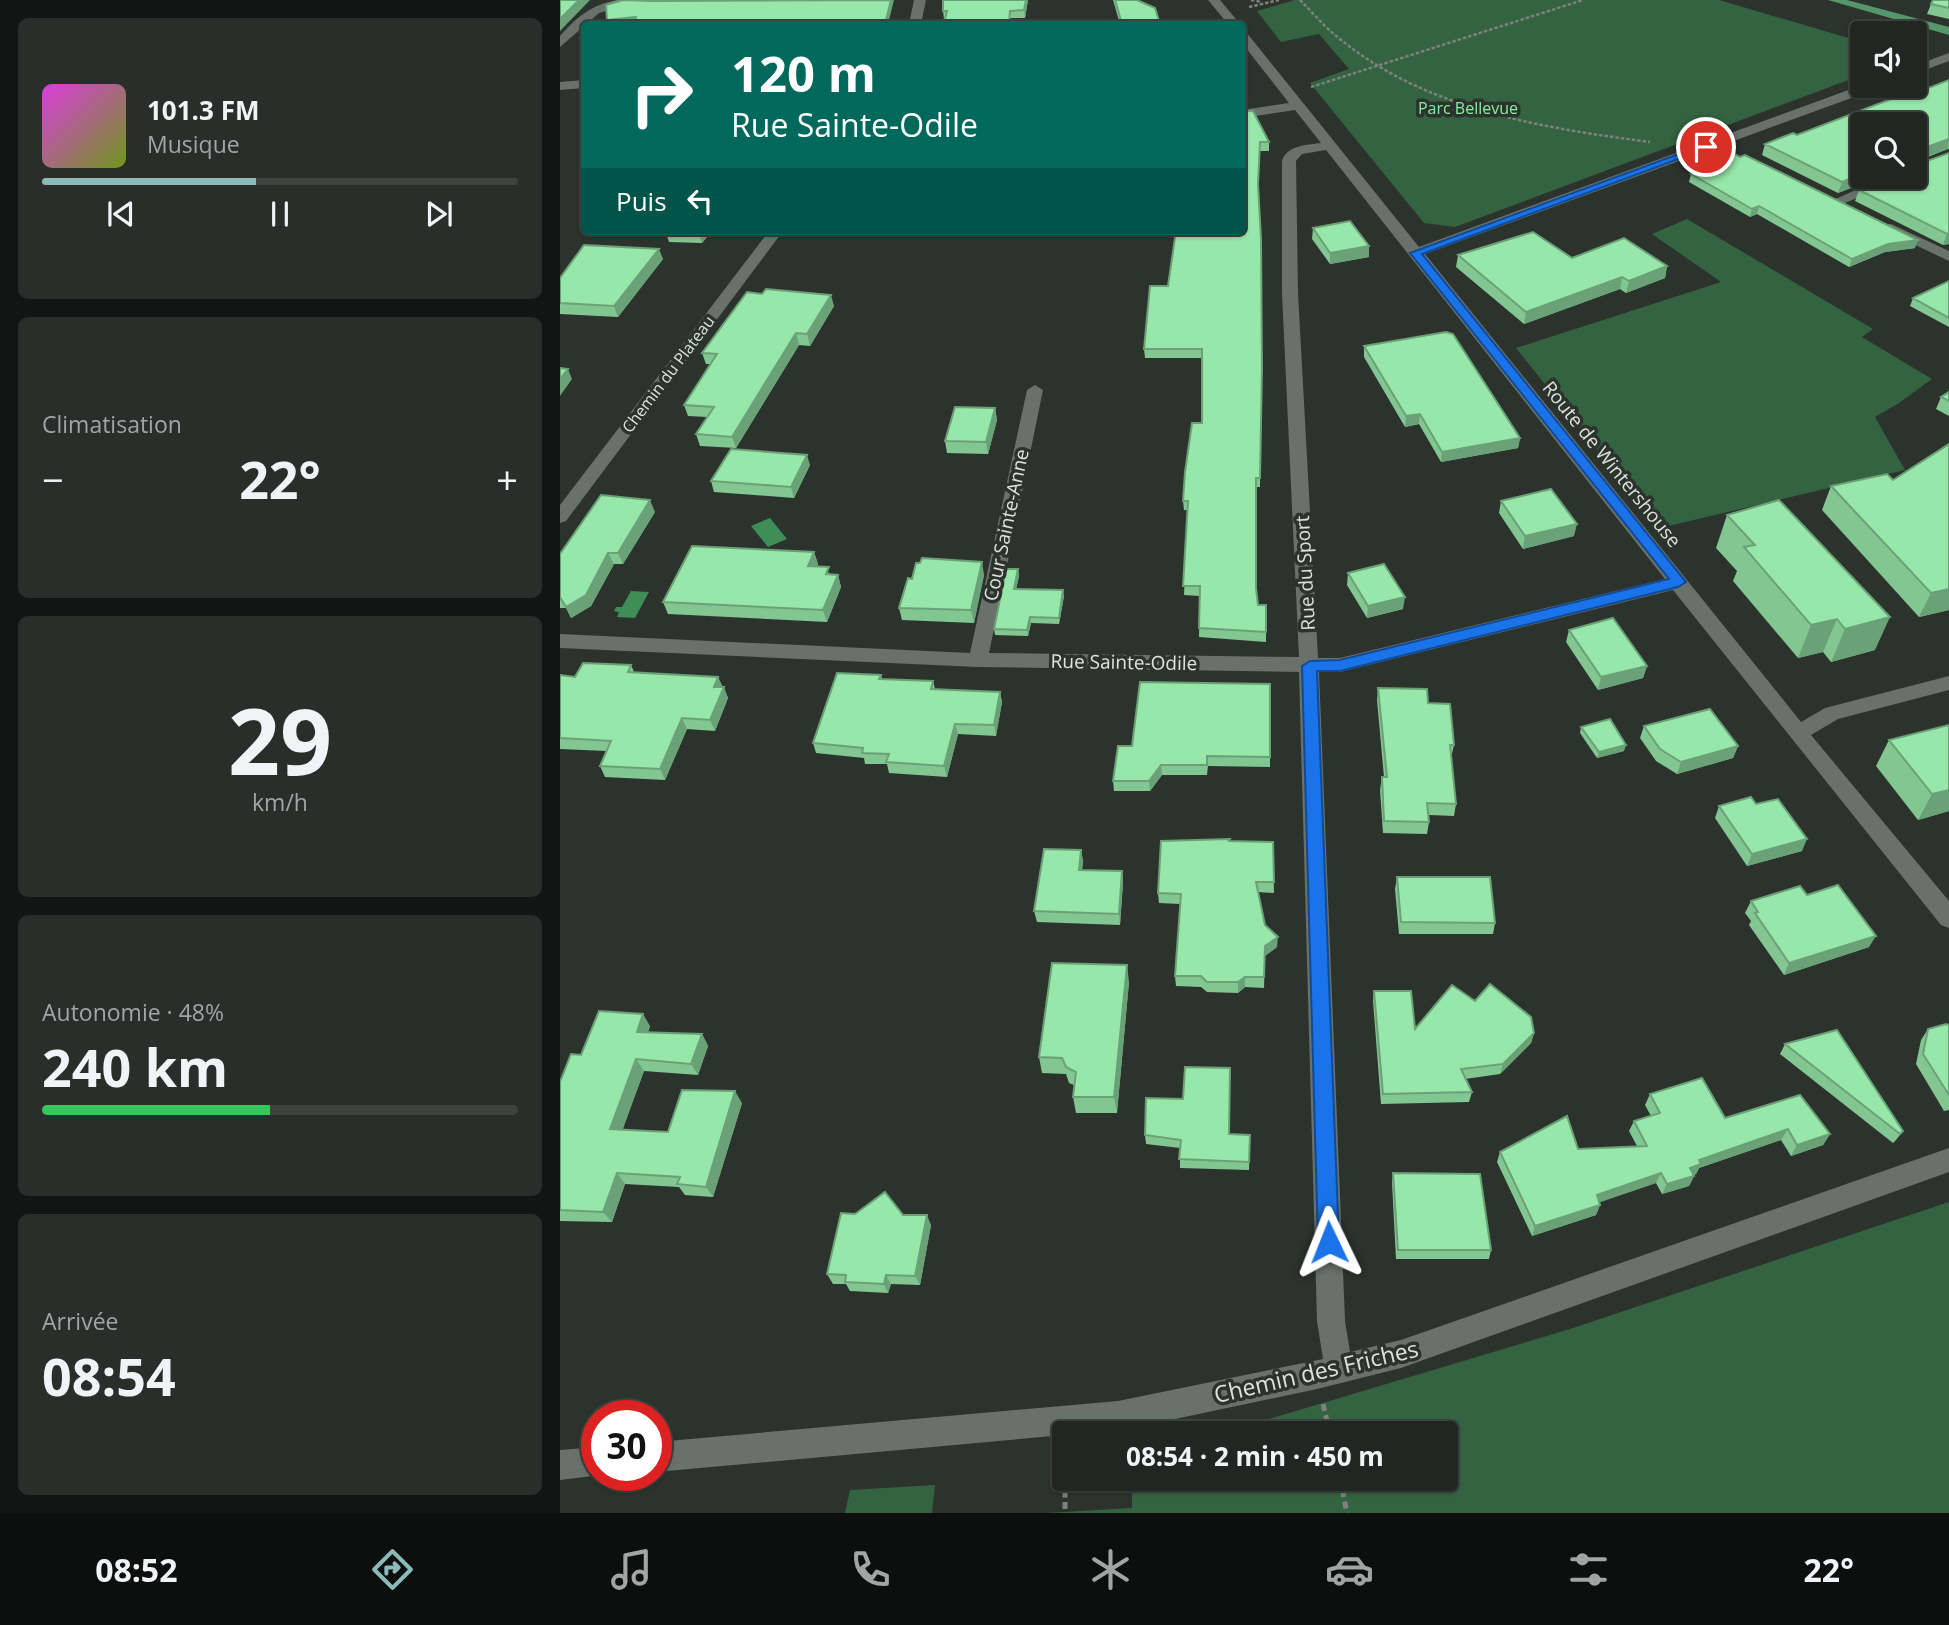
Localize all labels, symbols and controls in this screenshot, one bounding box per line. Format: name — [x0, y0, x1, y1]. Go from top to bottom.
map controls — [1850, 21, 1927, 189]
button: sound — [1850, 21, 1927, 98]
text: 120 m — [731, 40, 876, 106]
icon: right — [616, 49, 707, 140]
text: 101.3 FM — [147, 92, 259, 128]
park label: Parc Bellevue — [1418, 97, 1518, 119]
text: Rue Sainte-Odile — [731, 103, 978, 146]
button: search — [1850, 112, 1927, 189]
pin — [1676, 117, 1736, 177]
text: Musique — [147, 128, 240, 160]
icon: arrive — [1687, 128, 1725, 166]
icon: left — [681, 182, 719, 220]
text: Puis — [616, 183, 667, 219]
icon: previous — [102, 195, 140, 233]
icon: pause — [261, 195, 299, 233]
icon: next — [420, 195, 458, 233]
street label: Chemin du Plateau — [617, 311, 719, 437]
street label: Route de Wintershouse — [1537, 375, 1687, 553]
text: Climatisation — [42, 408, 182, 440]
text: 22° — [239, 443, 321, 514]
street label: Cour Sainte-Anne — [977, 447, 1035, 603]
text: − — [42, 453, 64, 505]
text: + — [496, 453, 518, 505]
street label: Rue du Sport — [1289, 515, 1321, 631]
street label: Rue Sainte-Odile — [1050, 648, 1198, 676]
text: 29 — [228, 678, 332, 802]
text: km/h — [252, 786, 308, 818]
text: Autonomie · 48% — [42, 996, 224, 1028]
text: 240 km — [42, 1031, 228, 1102]
position arrow — [1292, 1205, 1366, 1279]
text: Arrivée — [42, 1305, 118, 1337]
street label: Chemin des Friches — [1211, 1332, 1421, 1410]
text: 08:54 — [42, 1340, 176, 1411]
speed limit sign: 30 — [581, 1400, 672, 1491]
text: 08:54 · 2 min · 450 m — [1126, 1438, 1384, 1474]
icon: directions — [368, 1545, 417, 1594]
icon: music — [607, 1545, 656, 1594]
icon: phone — [846, 1545, 895, 1594]
icon: climate — [1086, 1545, 1135, 1594]
icon: car — [1325, 1545, 1374, 1594]
icon: filters — [1564, 1545, 1613, 1594]
text: 08:52 — [95, 1548, 177, 1591]
text: 22° — [1804, 1548, 1854, 1591]

